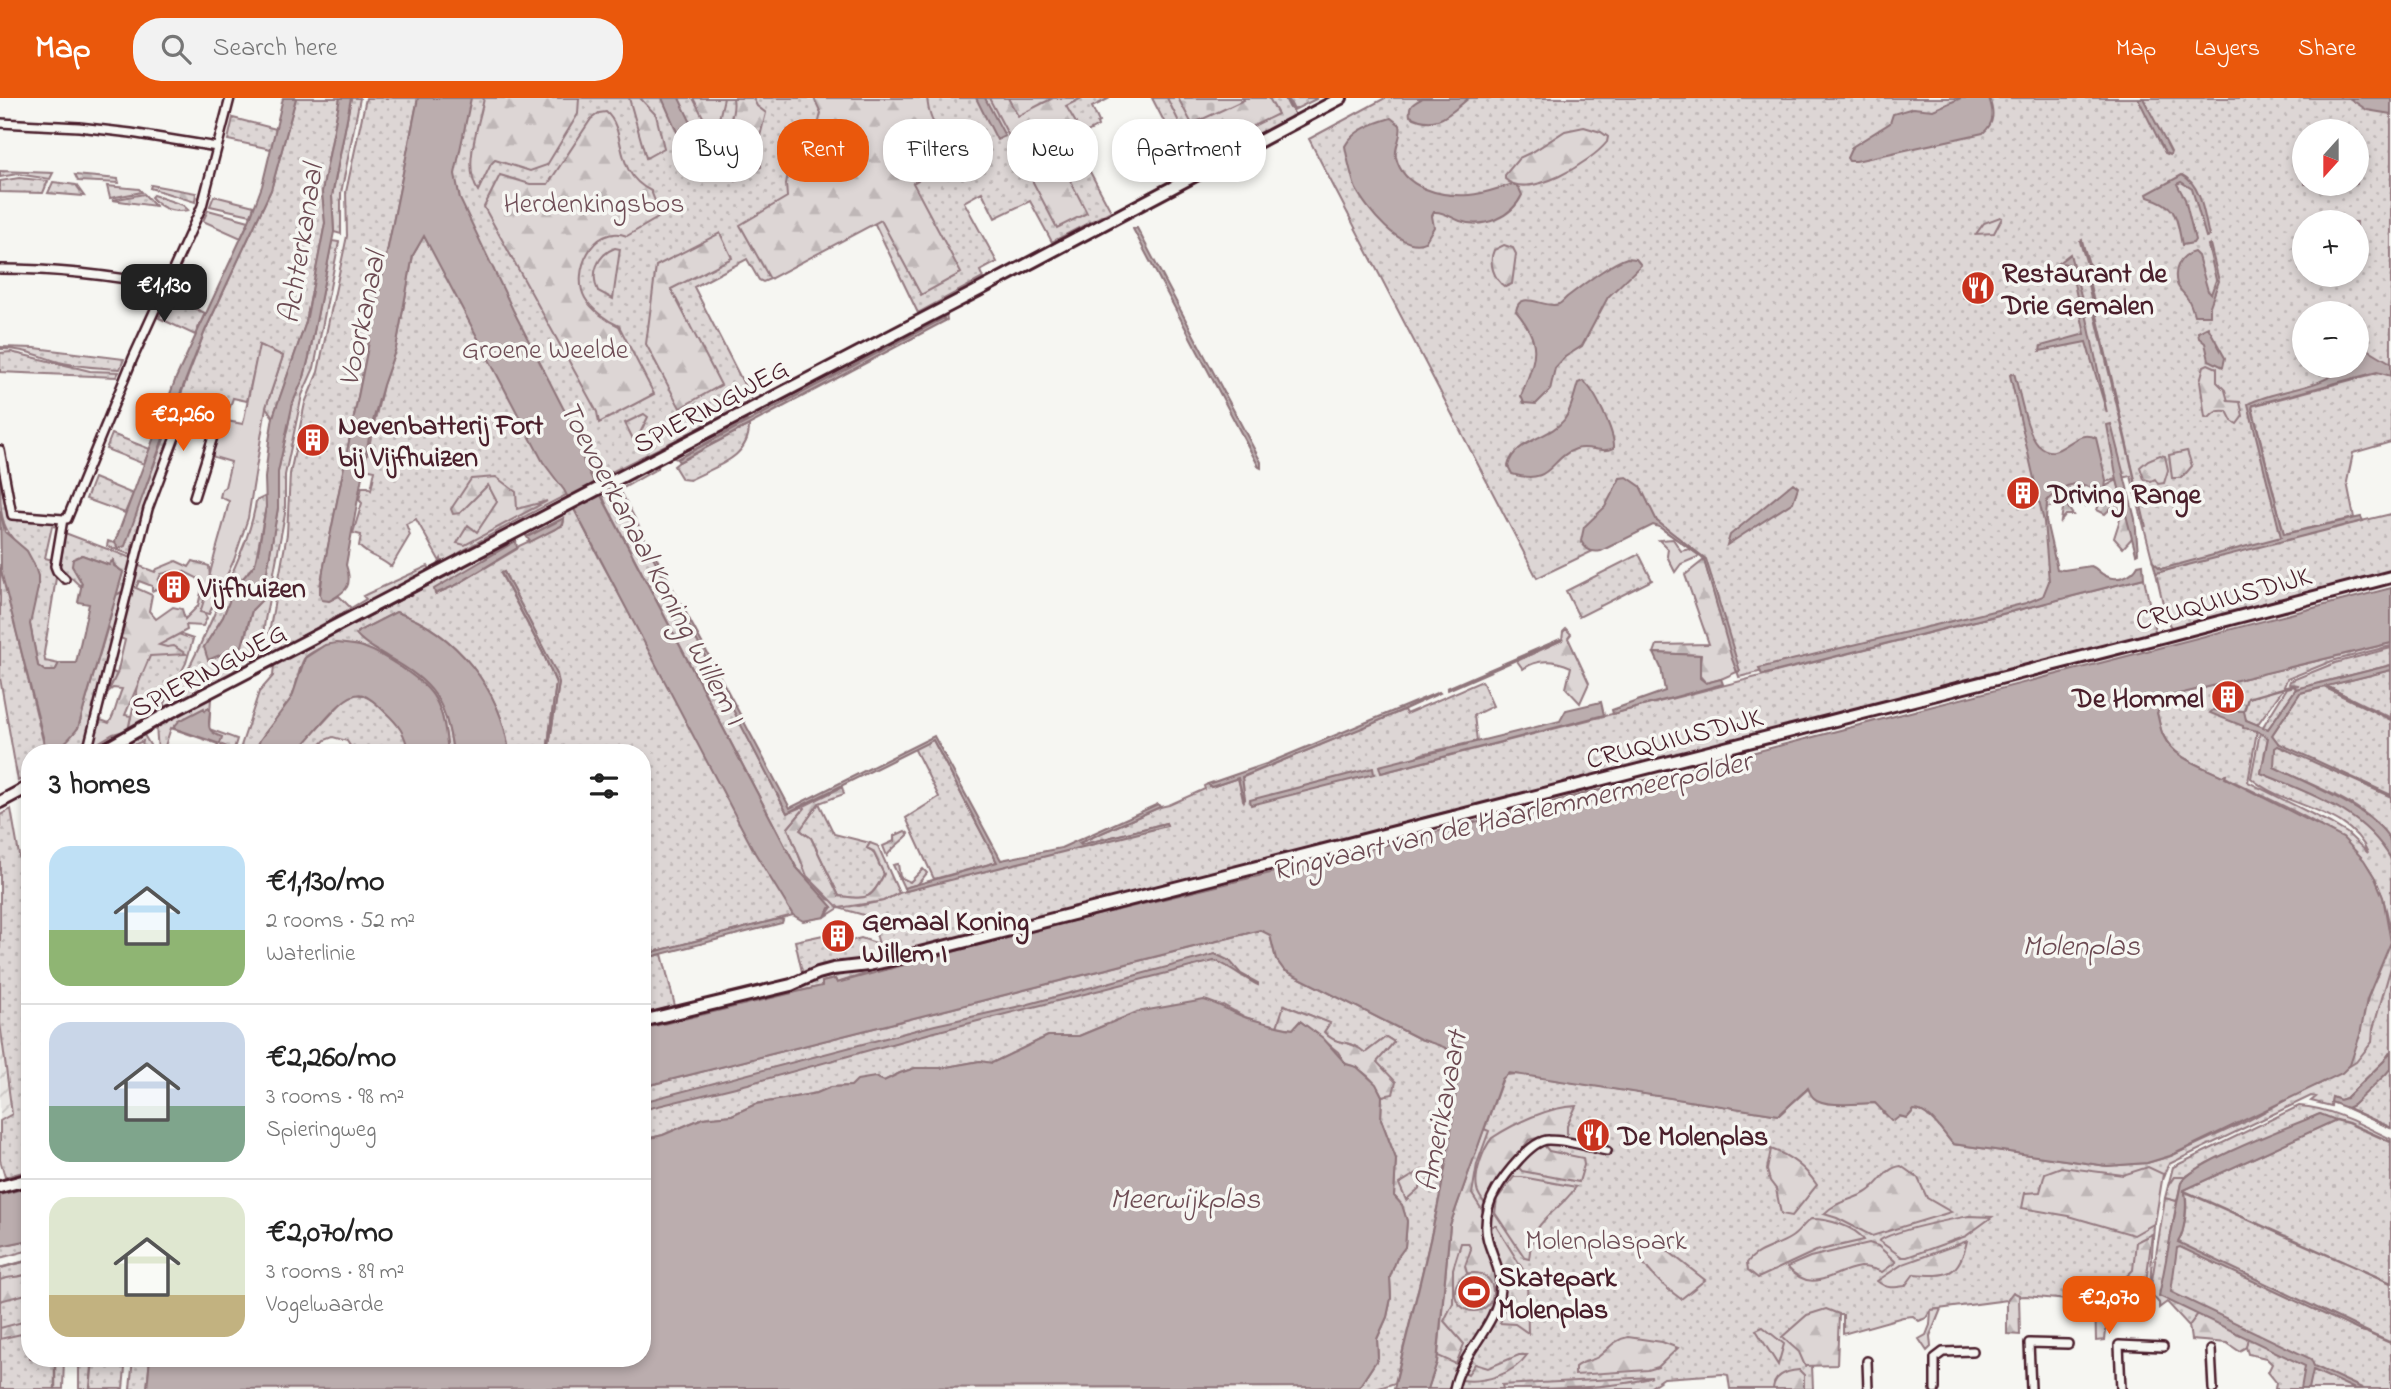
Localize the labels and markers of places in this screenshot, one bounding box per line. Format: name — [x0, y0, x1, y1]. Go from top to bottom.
place label: Restaurant de Drie Gemalen — [2000, 255, 2168, 328]
pin: €1,130 — [107, 264, 221, 324]
restaurant icon: Restaurant de Drie Gemalen — [1959, 269, 1997, 307]
pin: €2,260 — [126, 394, 240, 453]
place label: Nevenbatterij Fort bij Vijfhuizen — [338, 407, 544, 480]
building icon: Nevenbatterij Fort bij Vijfhuizen — [294, 421, 332, 459]
building icon: Driving Range — [2004, 474, 2042, 512]
place label: Driving Range — [2046, 476, 2203, 518]
building icon: Vijfhuizen — [155, 568, 193, 606]
place label: Vijfhuizen — [197, 570, 306, 611]
building icon: De Hommel — [2209, 678, 2247, 716]
place label: De Hommel — [2070, 680, 2204, 721]
place label: Gemaal Koning Willem I — [862, 903, 1029, 976]
building icon: Gemaal Koning Willem I — [819, 917, 857, 955]
restaurant icon: De Molenplas — [1574, 1116, 1612, 1154]
place label: De Molenplas — [1616, 1118, 1768, 1159]
place label: Skatepark Molenplas — [1498, 1259, 1617, 1332]
sports icon: Skatepark Molenplas — [1455, 1273, 1493, 1311]
pin: €2,070 — [2052, 1276, 2166, 1336]

